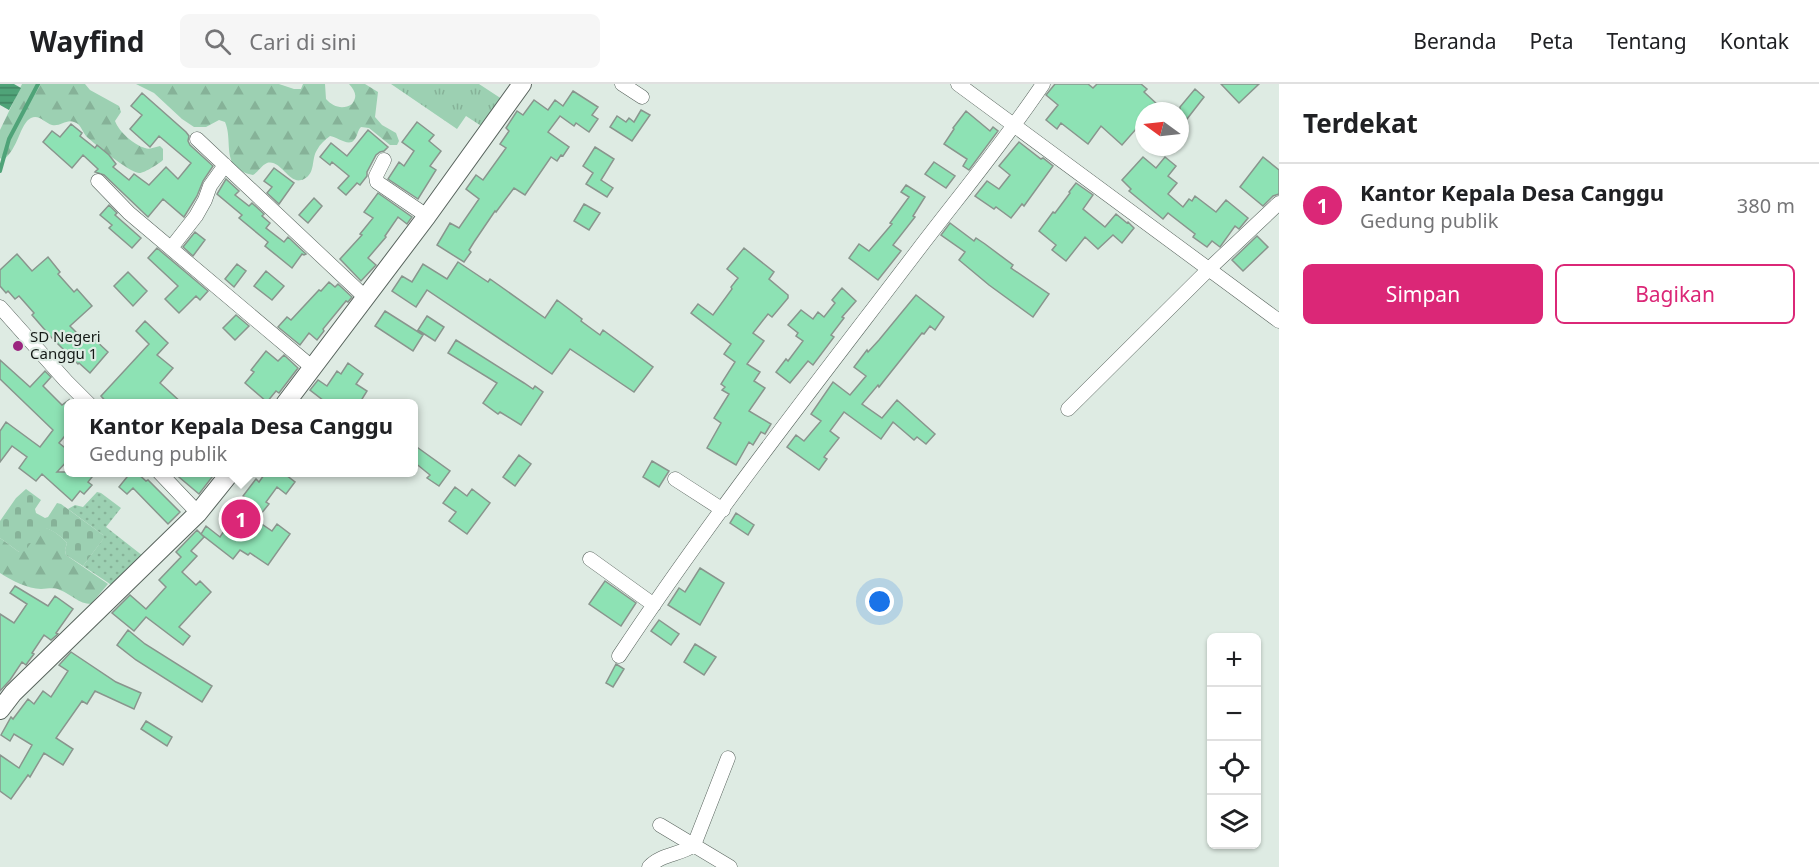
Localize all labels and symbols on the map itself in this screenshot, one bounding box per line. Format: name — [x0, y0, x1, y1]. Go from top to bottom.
north arrow — [1135, 102, 1189, 156]
place label: SD Negeri Canggu 1 — [30, 326, 101, 363]
marker: SD Negeri Canggu 1 — [11, 339, 25, 353]
pin: 1 — [222, 496, 260, 542]
your location — [865, 587, 894, 616]

